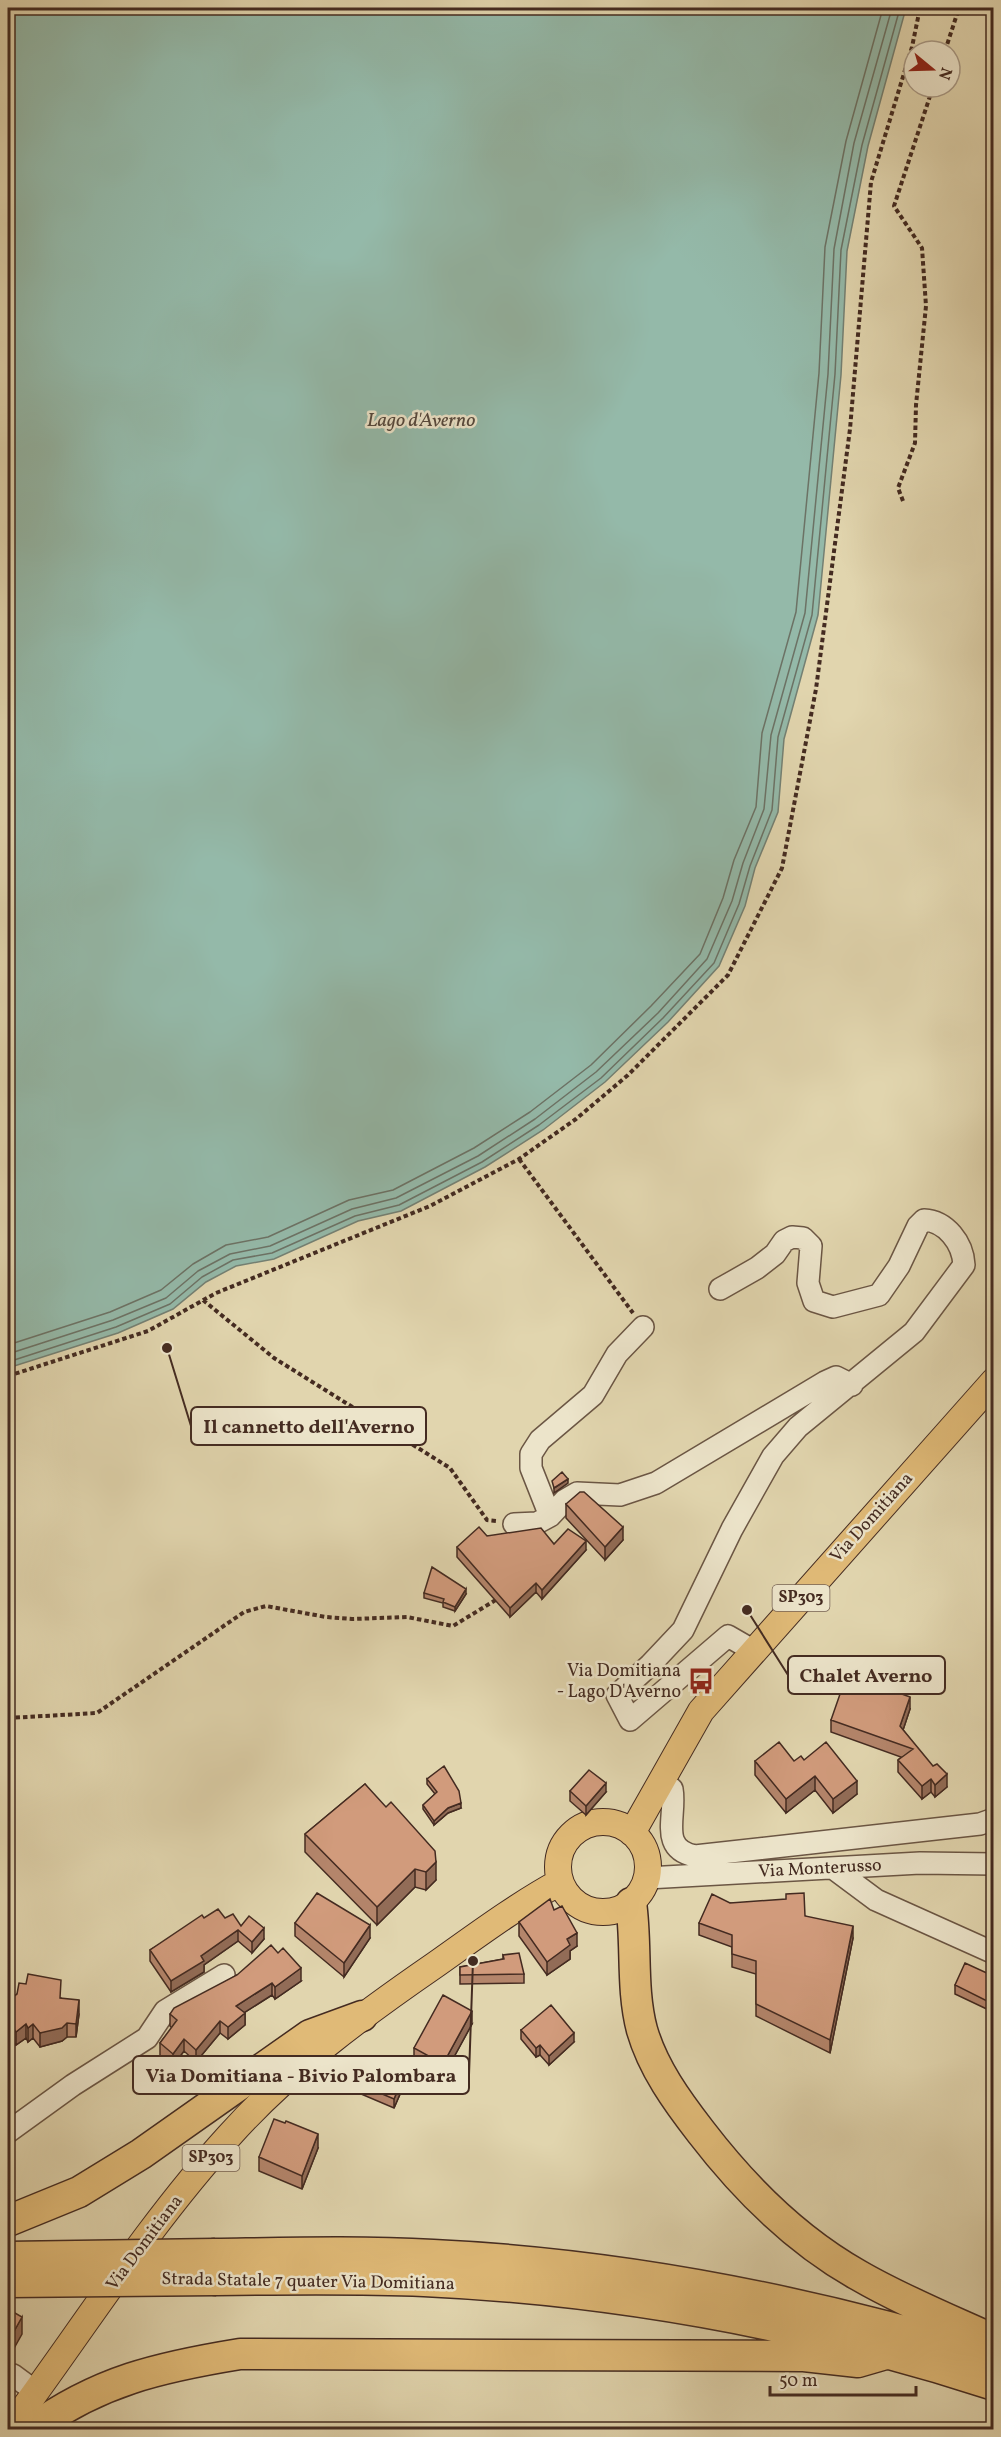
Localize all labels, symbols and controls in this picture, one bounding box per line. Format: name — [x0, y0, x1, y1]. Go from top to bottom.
north arrow — [902, 39, 962, 99]
text: N — [932, 64, 957, 83]
water label: Lago d'Averno — [367, 407, 475, 435]
callout: Il cannetto dell'Averno — [191, 1407, 426, 1445]
text: Il cannetto dell'Averno — [203, 1414, 415, 1442]
street label: Via Domitiana — [825, 1467, 919, 1569]
road number: SP303 — [772, 1585, 830, 1611]
callout: Chalet Averno — [788, 1656, 945, 1694]
place label: Via Domitiana - Lago D'Averno — [557, 1659, 681, 1705]
text: Chalet Averno — [799, 1663, 933, 1691]
bus stop icon: Via Domitiana - Lago D'Averno — [686, 1666, 716, 1696]
street label: Via Monterusso — [758, 1853, 882, 1885]
callout: Via Domitiana - Bivio Palombara — [133, 2056, 469, 2094]
text: Via Domitiana - Bivio Palombara — [146, 2063, 456, 2091]
road number: SP303 — [182, 2145, 240, 2171]
street label: Via Domitiana — [101, 2190, 189, 2296]
street label: Strada Statale 7 quater Via Domitiana — [161, 2267, 455, 2297]
scale bar — [770, 2359, 916, 2397]
text: 50 m — [779, 2369, 818, 2394]

